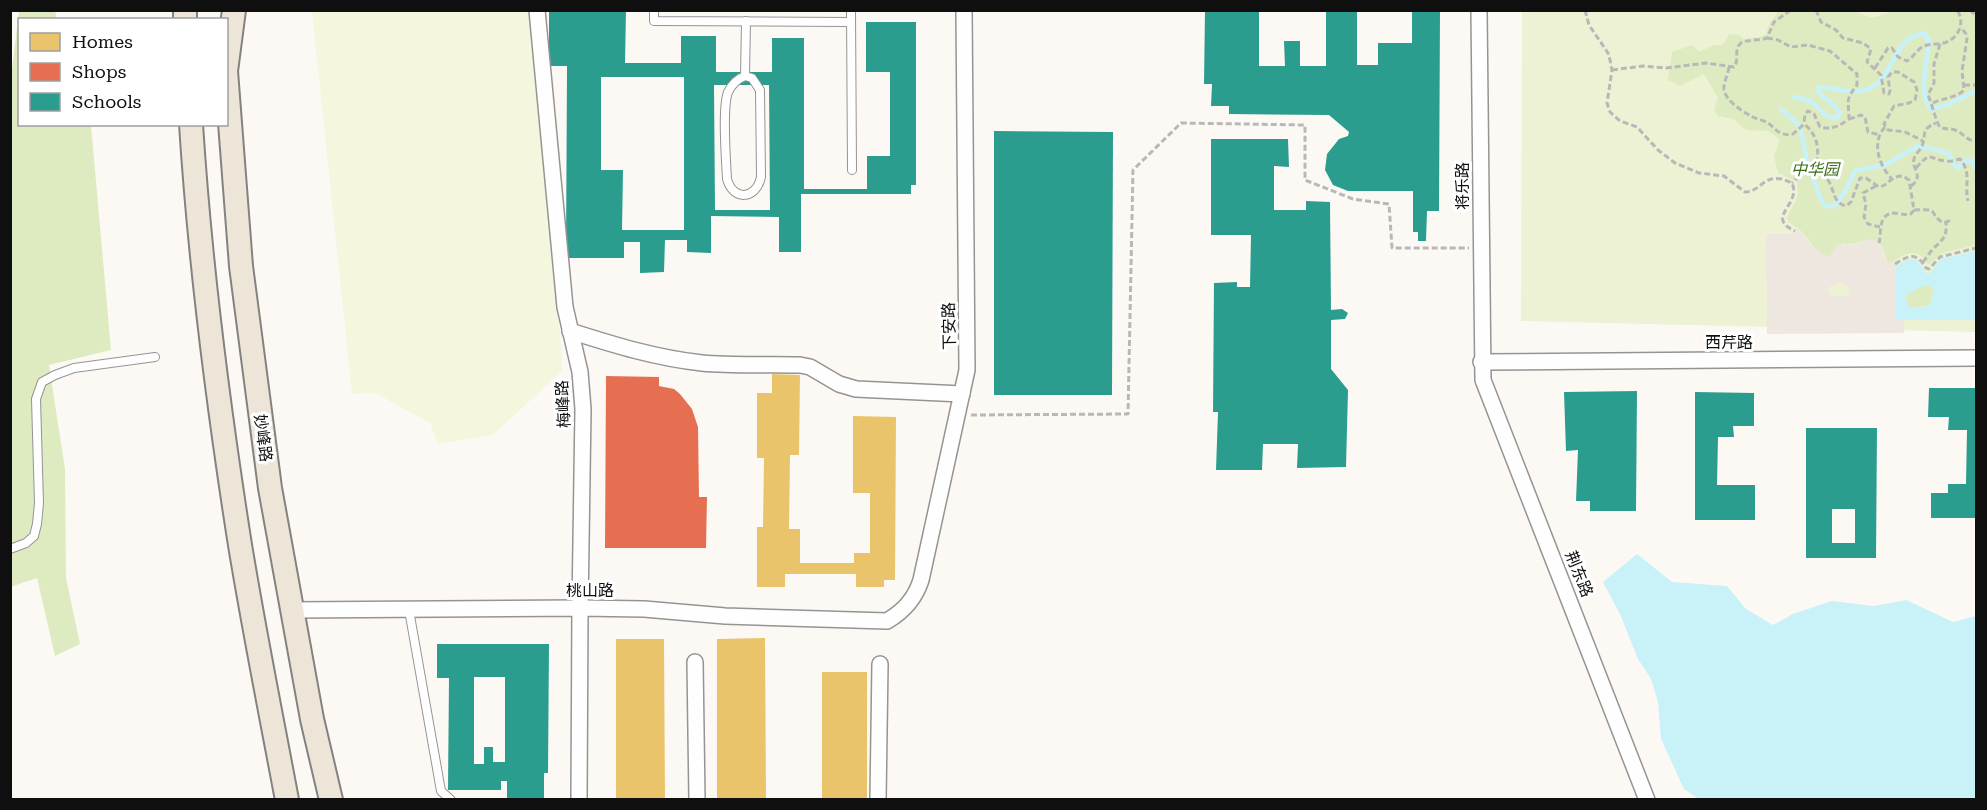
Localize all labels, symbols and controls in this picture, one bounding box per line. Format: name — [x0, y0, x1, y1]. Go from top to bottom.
legend — [18, 18, 228, 126]
text: Homes — [72, 31, 133, 52]
text: Shops — [72, 61, 126, 82]
text: Schools — [72, 91, 141, 112]
park label: 中华园 — [1791, 160, 1841, 179]
street label: 将乐路 — [1453, 162, 1472, 210]
street label: 下安路 — [939, 302, 959, 350]
street label: 西芹路 — [1705, 333, 1753, 352]
street label: 梅峰路 — [552, 380, 574, 428]
street label: 妙峰路 — [250, 413, 276, 463]
street label: 荆东路 — [1561, 548, 1597, 600]
street label: 桃山路 — [566, 581, 614, 600]

